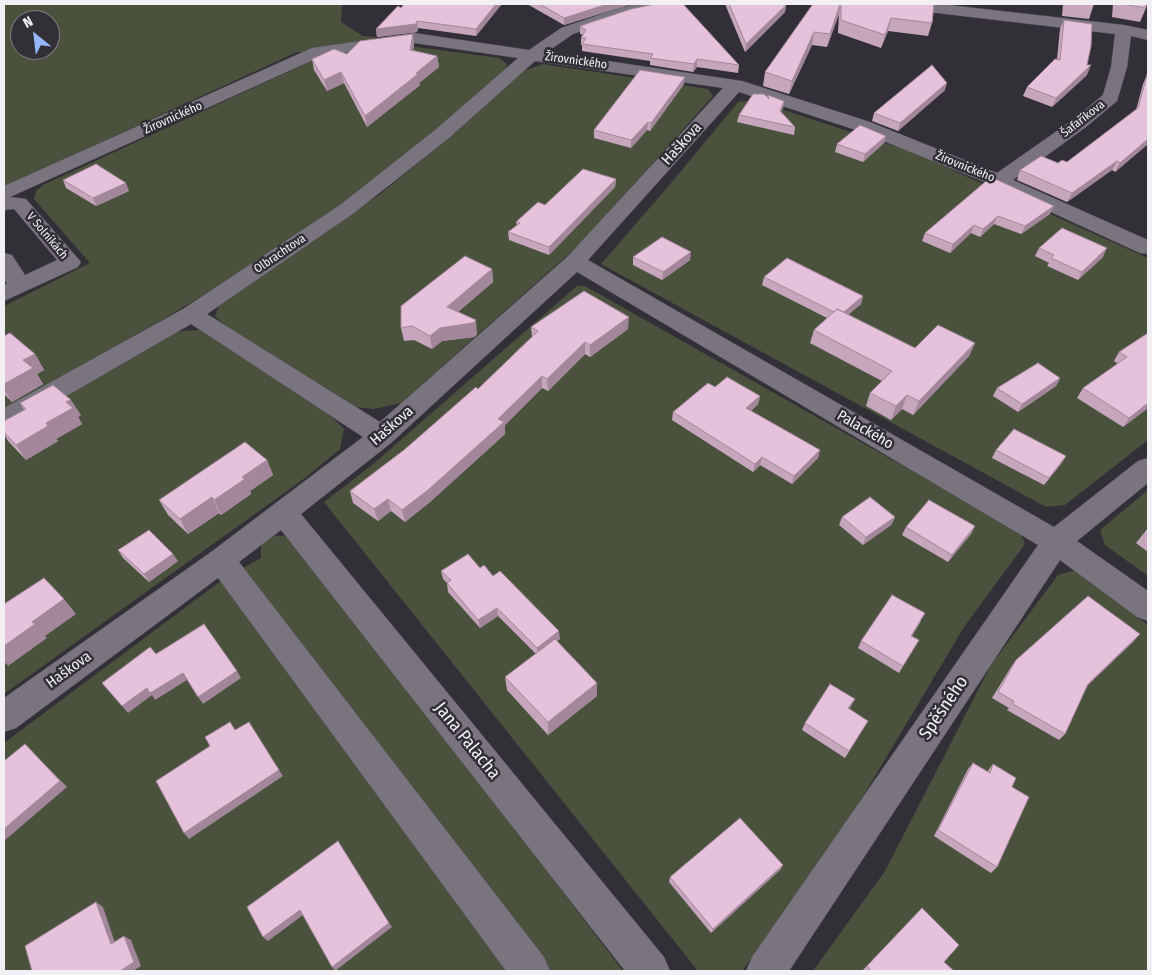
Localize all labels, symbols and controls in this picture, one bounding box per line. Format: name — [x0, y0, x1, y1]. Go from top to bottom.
north arrow — [10, 10, 60, 60]
text: N — [20, 13, 36, 32]
street label: Žirovnického — [544, 50, 608, 72]
street label: Šafaříkova — [1058, 98, 1108, 140]
street label: Žirovnického — [141, 99, 205, 137]
street label: Haškova — [658, 119, 706, 169]
street label: Žirovnického — [933, 149, 997, 185]
street label: V Solníkách — [23, 210, 71, 262]
street label: Olbrachtova — [251, 231, 309, 277]
street label: Haškova — [367, 402, 417, 450]
street label: Palackého — [834, 407, 896, 453]
street label: Haškova — [43, 648, 95, 692]
street label: Spěšného — [915, 672, 973, 744]
street label: Jana Palacha — [429, 698, 505, 784]

